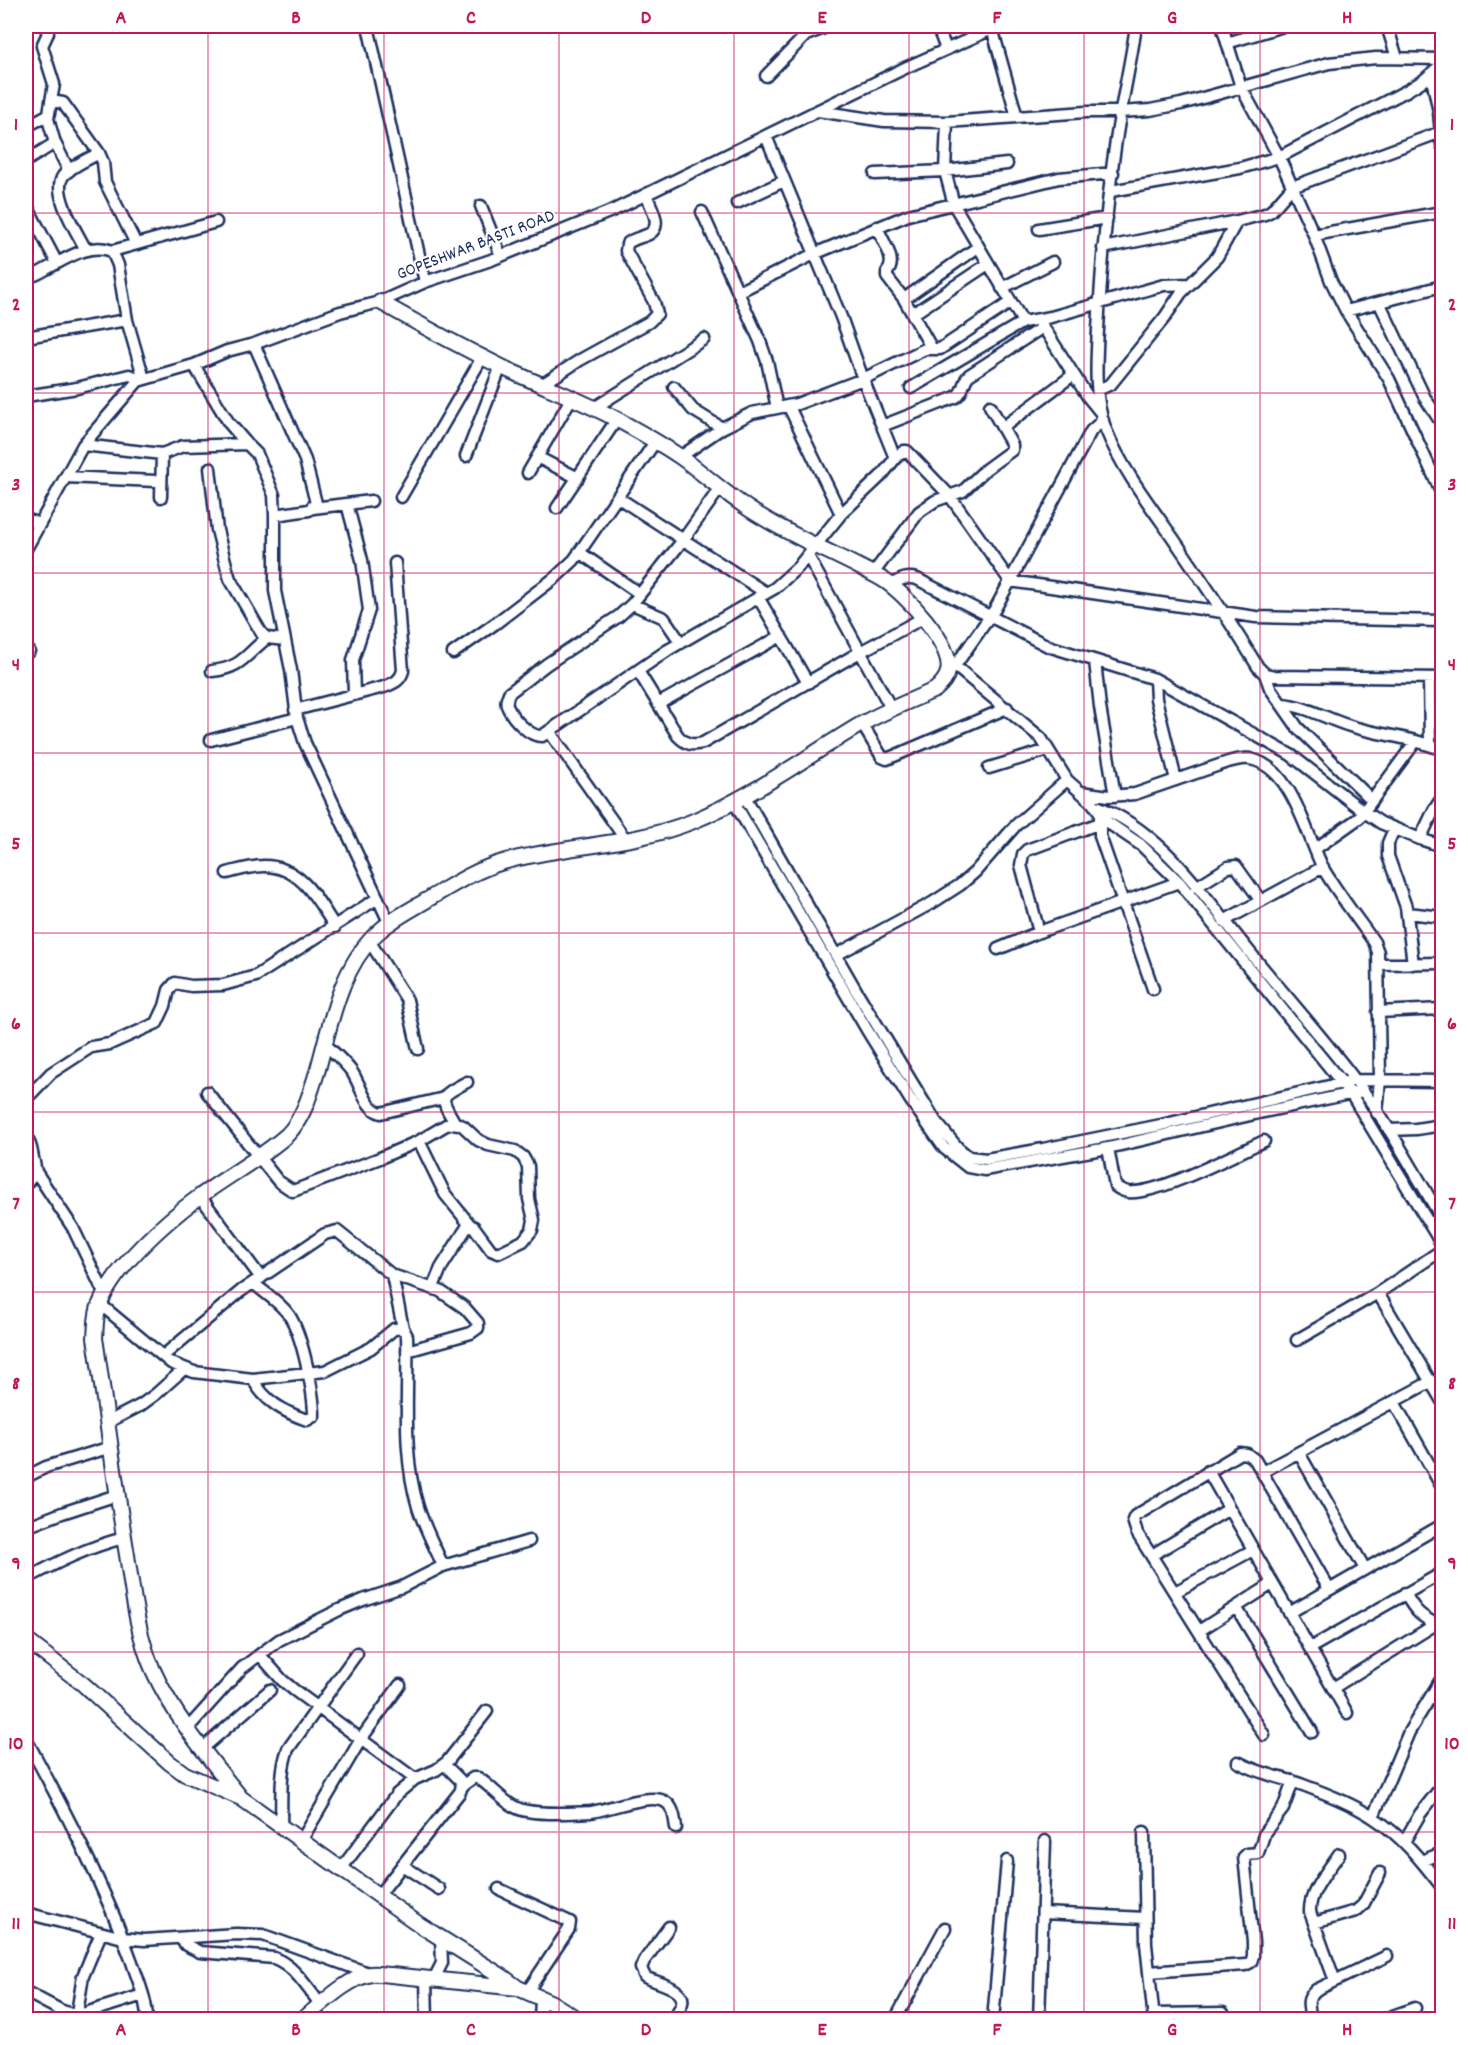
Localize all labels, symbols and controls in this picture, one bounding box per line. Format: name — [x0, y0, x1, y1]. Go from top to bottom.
text: A — [116, 5, 127, 33]
text: B — [291, 5, 301, 33]
text: C — [466, 5, 476, 33]
text: D — [641, 5, 652, 33]
text: E — [817, 5, 827, 33]
text: F — [993, 5, 1003, 33]
text: G — [1167, 5, 1177, 33]
text: H — [1342, 5, 1352, 33]
text: 1 — [14, 112, 18, 140]
text: 1 — [1450, 112, 1454, 140]
street label: GOPESHWAR BASTI ROAD — [393, 204, 559, 288]
text: 2 — [12, 292, 20, 320]
text: 2 — [1448, 292, 1456, 320]
text: 3 — [12, 472, 20, 500]
text: 3 — [1448, 472, 1456, 500]
text: 4 — [12, 652, 20, 680]
text: 4 — [1448, 652, 1456, 680]
text: 5 — [11, 831, 21, 859]
text: 5 — [1447, 831, 1457, 859]
text: 6 — [11, 1011, 21, 1039]
text: 6 — [1447, 1011, 1457, 1039]
text: 7 — [12, 1191, 20, 1219]
text: 7 — [1448, 1191, 1456, 1219]
text: 8 — [12, 1371, 20, 1399]
text: 8 — [1448, 1371, 1456, 1399]
text: 9 — [11, 1551, 21, 1579]
text: 9 — [1447, 1551, 1457, 1579]
text: 10 — [8, 1731, 24, 1759]
text: 10 — [1444, 1731, 1460, 1759]
text: 11 — [12, 1911, 20, 1939]
text: 11 — [1448, 1911, 1456, 1939]
text: A — [116, 2017, 127, 2045]
text: B — [291, 2017, 301, 2045]
text: C — [466, 2017, 476, 2045]
text: D — [641, 2017, 652, 2045]
text: E — [817, 2017, 827, 2045]
text: F — [993, 2017, 1003, 2045]
text: G — [1167, 2017, 1177, 2045]
text: H — [1342, 2017, 1352, 2045]

